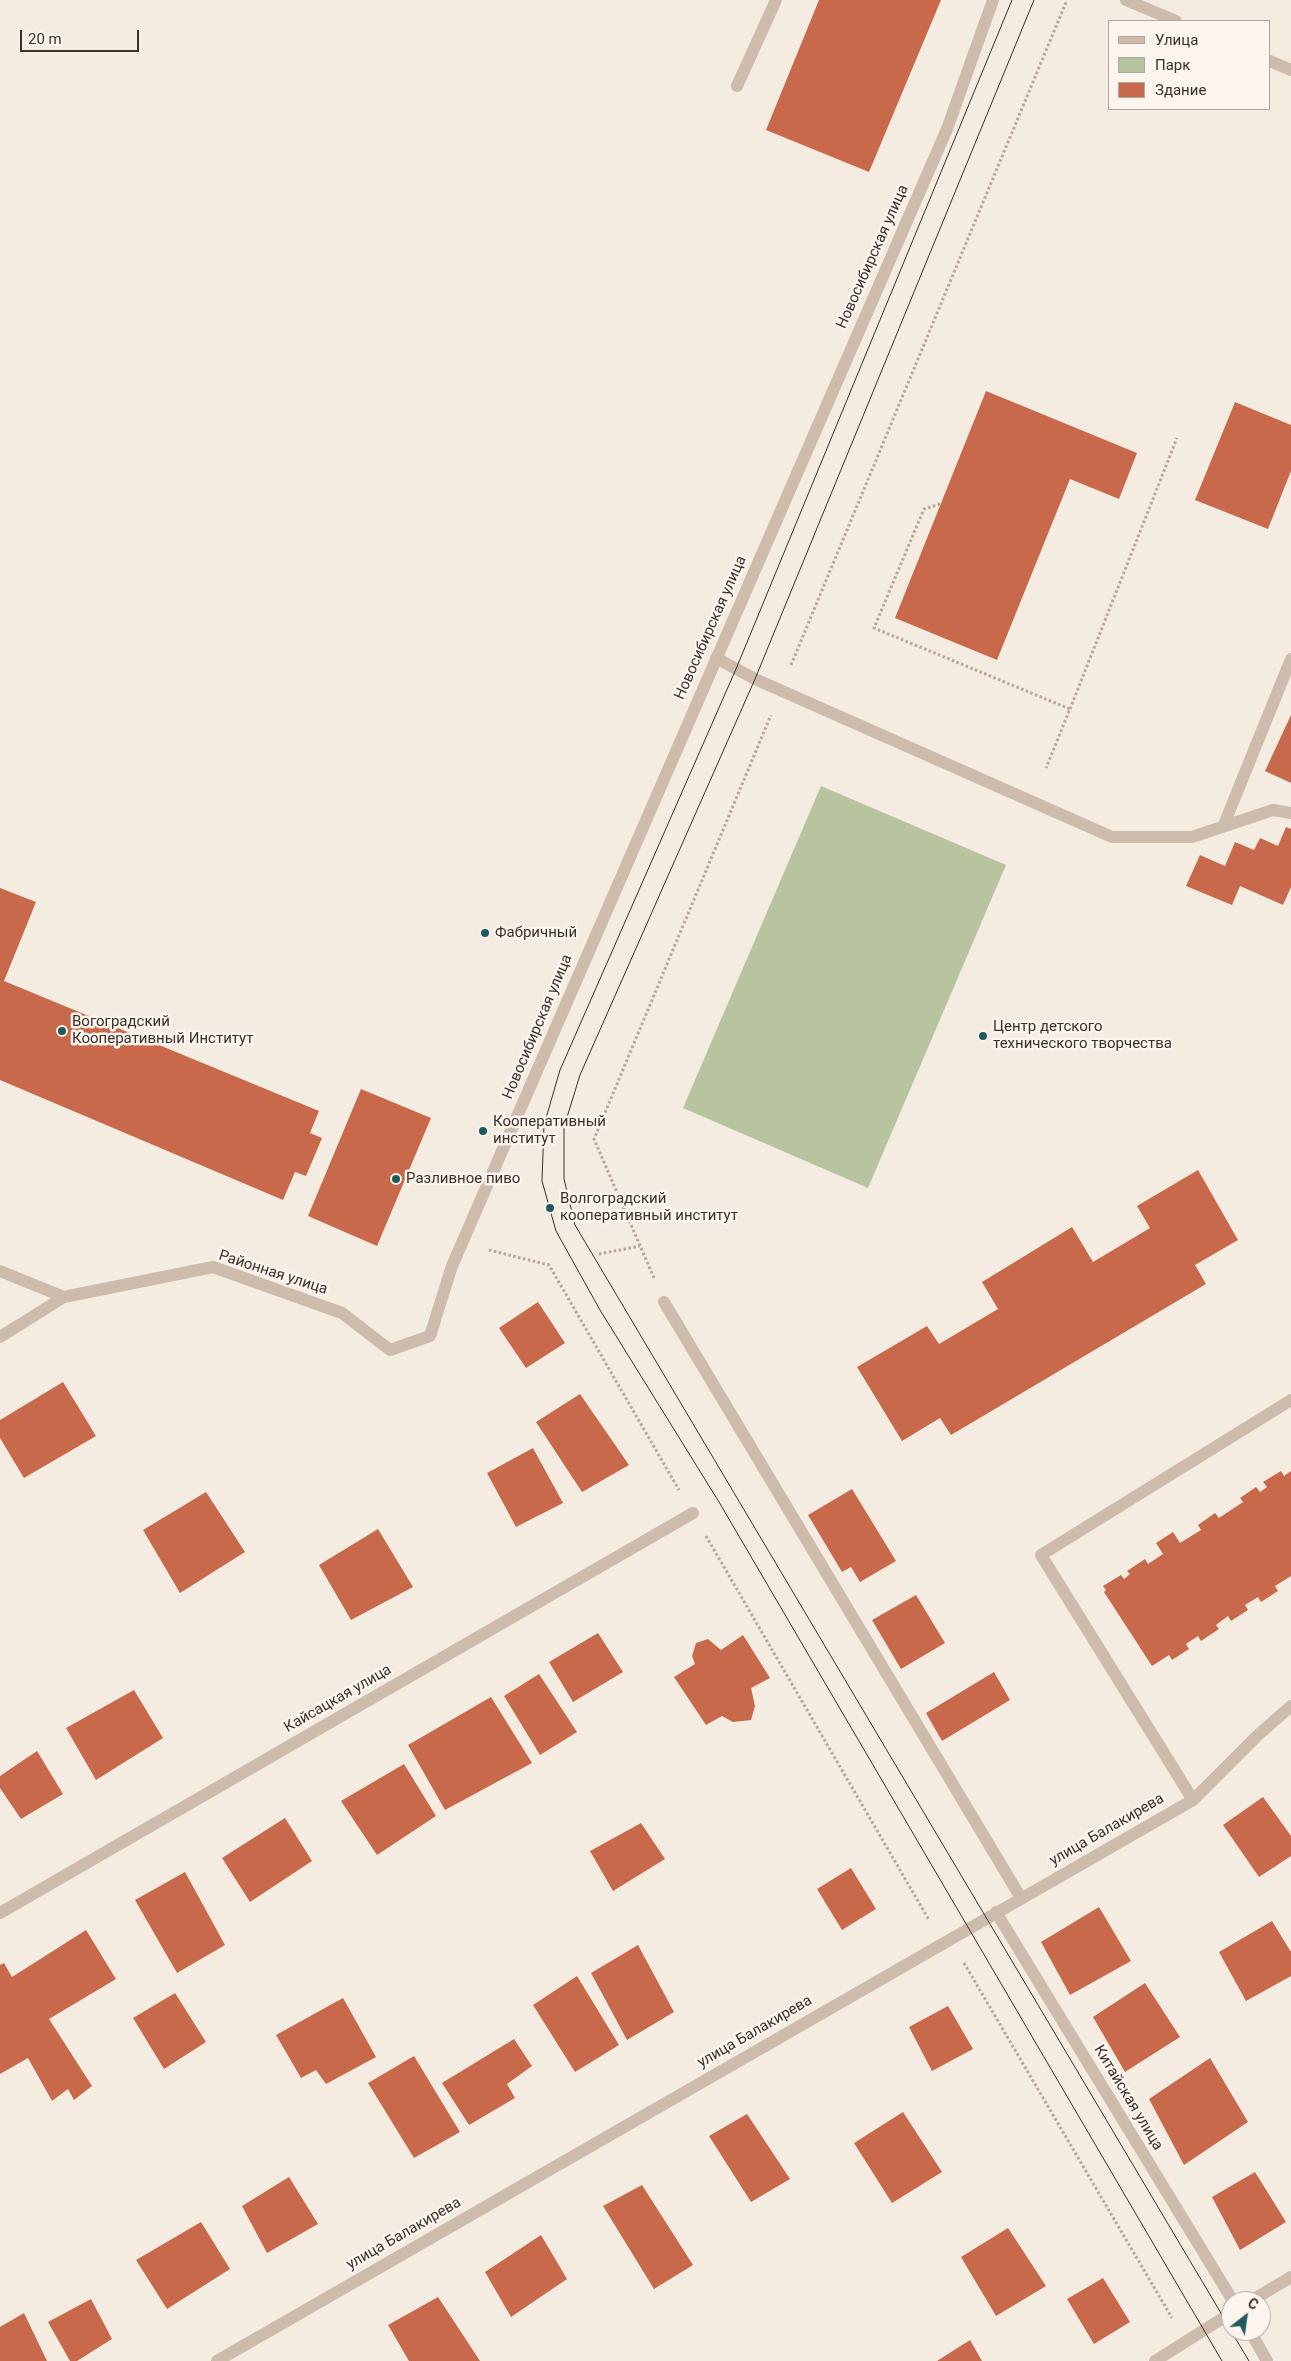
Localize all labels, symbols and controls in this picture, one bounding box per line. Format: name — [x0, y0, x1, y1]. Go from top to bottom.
scale bar — [22, 20, 141, 52]
legend — [1108, 20, 1271, 110]
text: 20 m — [28, 30, 62, 48]
text: Улица — [1155, 31, 1198, 49]
text: Парк — [1155, 56, 1190, 74]
text: Здание — [1155, 81, 1206, 99]
street label: Новосибирская улица — [833, 182, 913, 332]
street label: Новосибирская улица — [671, 553, 751, 703]
place label: Фабричный — [495, 924, 577, 942]
marker: Фабричный — [479, 927, 491, 939]
street label: Новосибирская улица — [499, 952, 577, 1102]
place label: Вогоградский Кооперативный Институт — [72, 1013, 253, 1048]
place label: Центр детского технического творчества — [993, 1018, 1172, 1053]
marker: Вогоградский Кооперативный Институт — [56, 1025, 68, 1037]
marker: Центр детского технического творчества — [977, 1030, 989, 1042]
place label: Кооперативный институт — [493, 1113, 606, 1148]
marker: Кооперативный институт — [477, 1125, 489, 1137]
place label: Разливное пиво — [406, 1170, 520, 1188]
marker: Разливное пиво — [390, 1173, 402, 1185]
place label: Волгоградский кооперативный институт — [560, 1190, 738, 1225]
marker: Волгоградский кооперативный институт — [544, 1202, 556, 1214]
street label: Районная улица — [216, 1247, 330, 1299]
street label: Кайсацкая улица — [281, 1661, 395, 1737]
street label: улица Балакирева — [1047, 1790, 1167, 1870]
street label: улица Балакирева — [695, 1992, 815, 2072]
street label: Китайская улица — [1090, 2042, 1166, 2154]
street label: улица Балакирева — [344, 2194, 464, 2274]
north arrow — [1221, 2291, 1271, 2341]
text: С — [1245, 2295, 1261, 2313]

